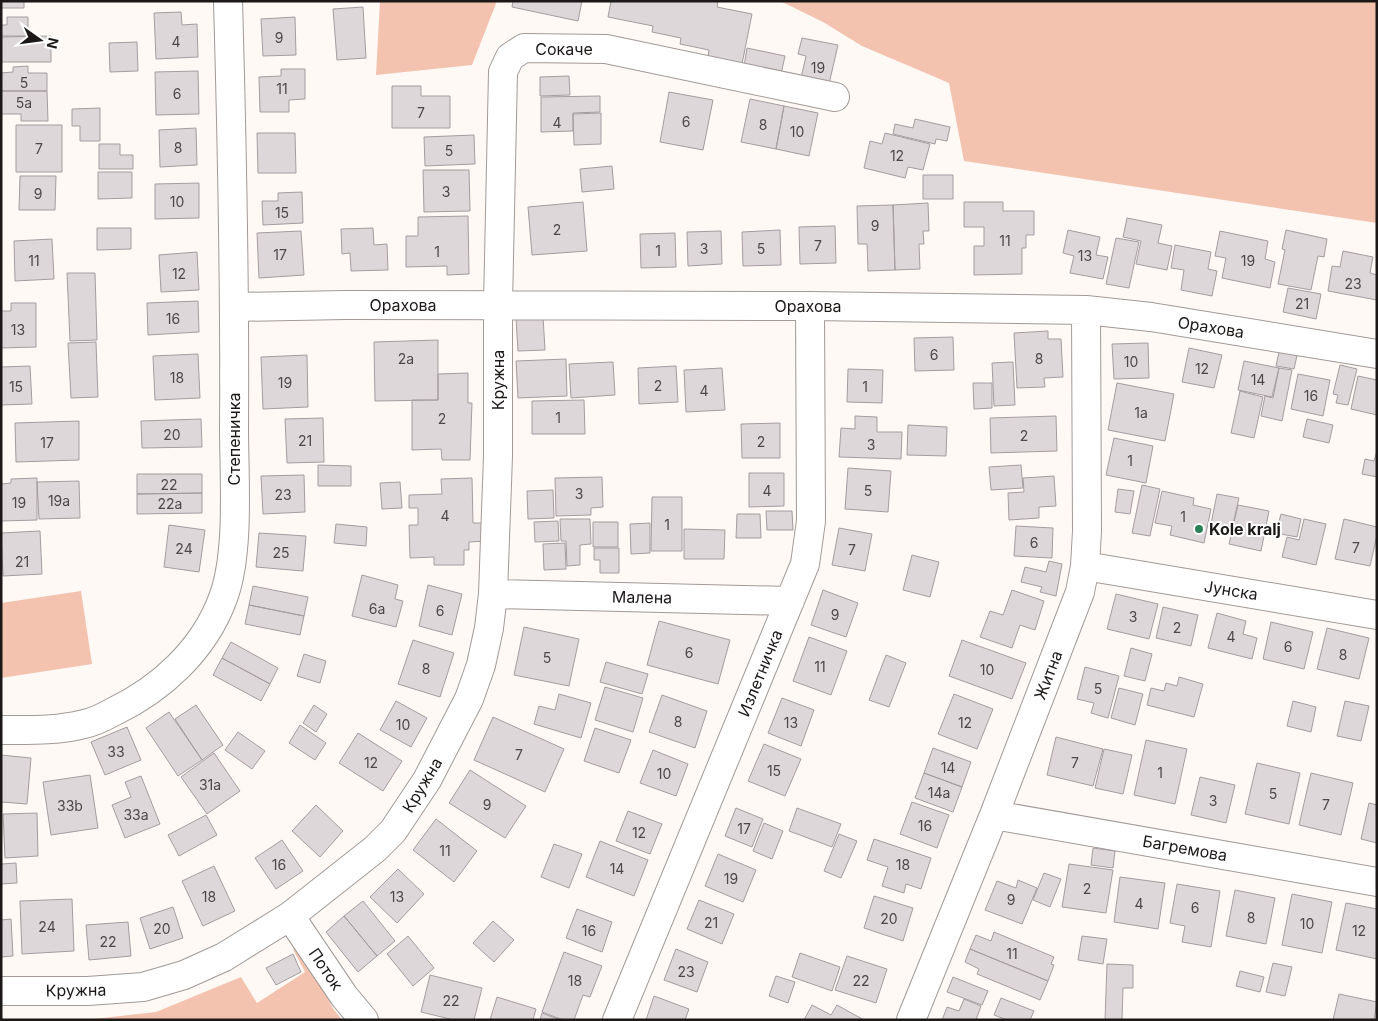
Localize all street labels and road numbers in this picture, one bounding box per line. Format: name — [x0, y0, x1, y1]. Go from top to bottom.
street label: Сокаче — [535, 39, 593, 59]
street label: Орахова — [369, 295, 437, 315]
street label: Орахова — [774, 296, 842, 316]
street label: Орахова — [1176, 312, 1246, 342]
street label: Кружна — [488, 350, 508, 410]
street label: Степеничка — [224, 393, 244, 485]
street label: Јунска — [1203, 576, 1259, 604]
street label: Малена — [612, 586, 672, 608]
street label: Излетничка — [733, 627, 787, 719]
street label: Житна — [1030, 648, 1066, 702]
street label: Кружна — [398, 754, 446, 816]
street label: Багремова — [1141, 831, 1229, 865]
street label: Поток — [305, 944, 348, 994]
street label: Кружна — [46, 979, 106, 1001]

